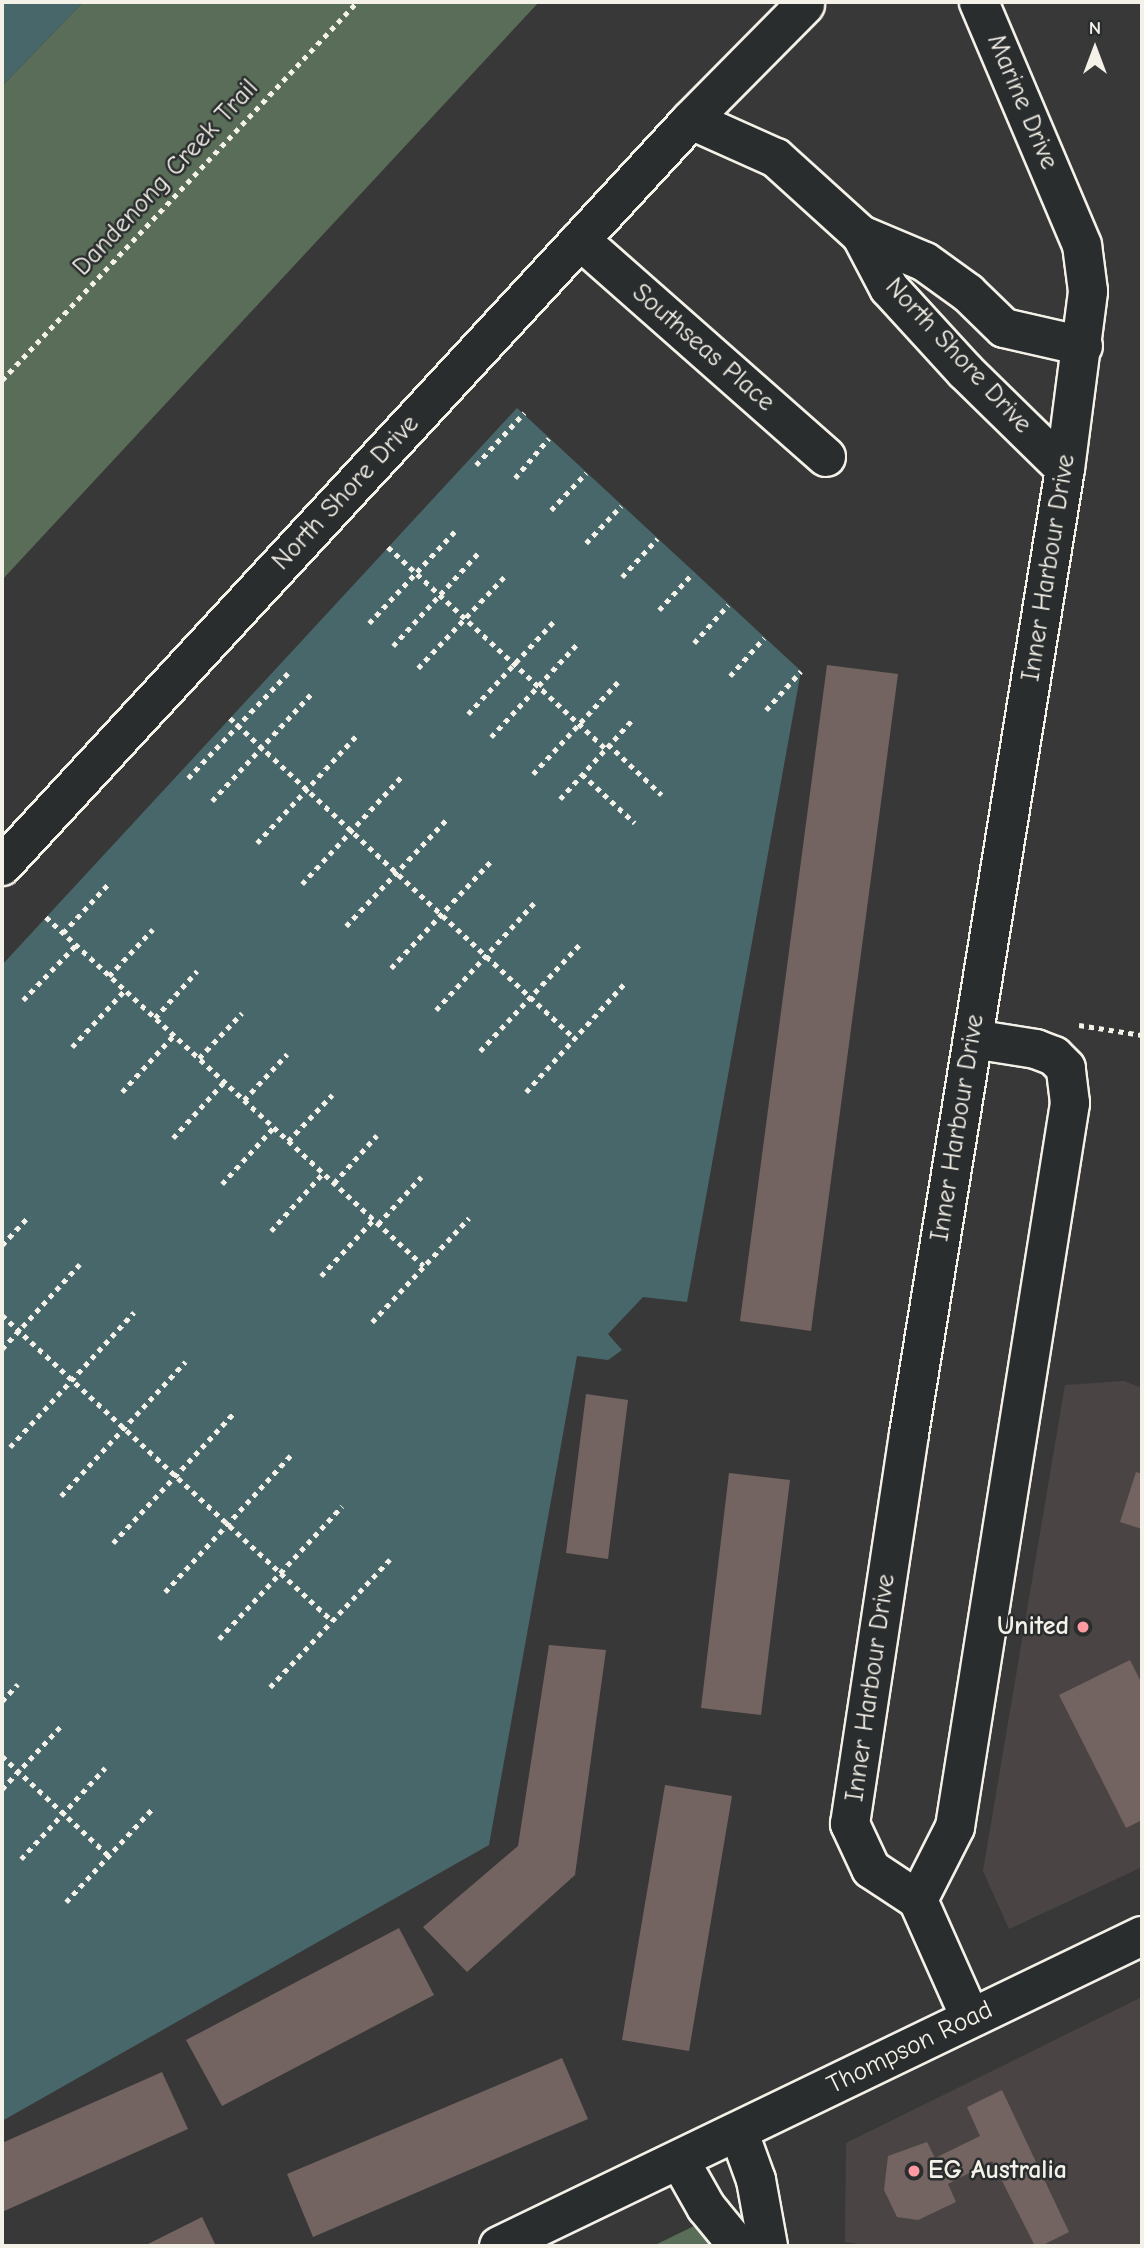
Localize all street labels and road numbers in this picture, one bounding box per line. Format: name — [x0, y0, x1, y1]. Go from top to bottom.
street label: Marine Drive — [980, 30, 1064, 174]
street label: Dandenong Creek Trail — [67, 73, 265, 283]
street label: North Shore Drive — [878, 272, 1038, 440]
street label: Southseas Place — [625, 278, 781, 418]
street label: North Shore Drive — [266, 409, 426, 577]
street label: Inner Harbour Drive — [1016, 452, 1082, 684]
street label: Inner Harbour Drive — [925, 1012, 991, 1244]
street label: Inner Harbour Drive — [840, 1572, 902, 1804]
street label: Thompson Road — [822, 1995, 998, 2101]

